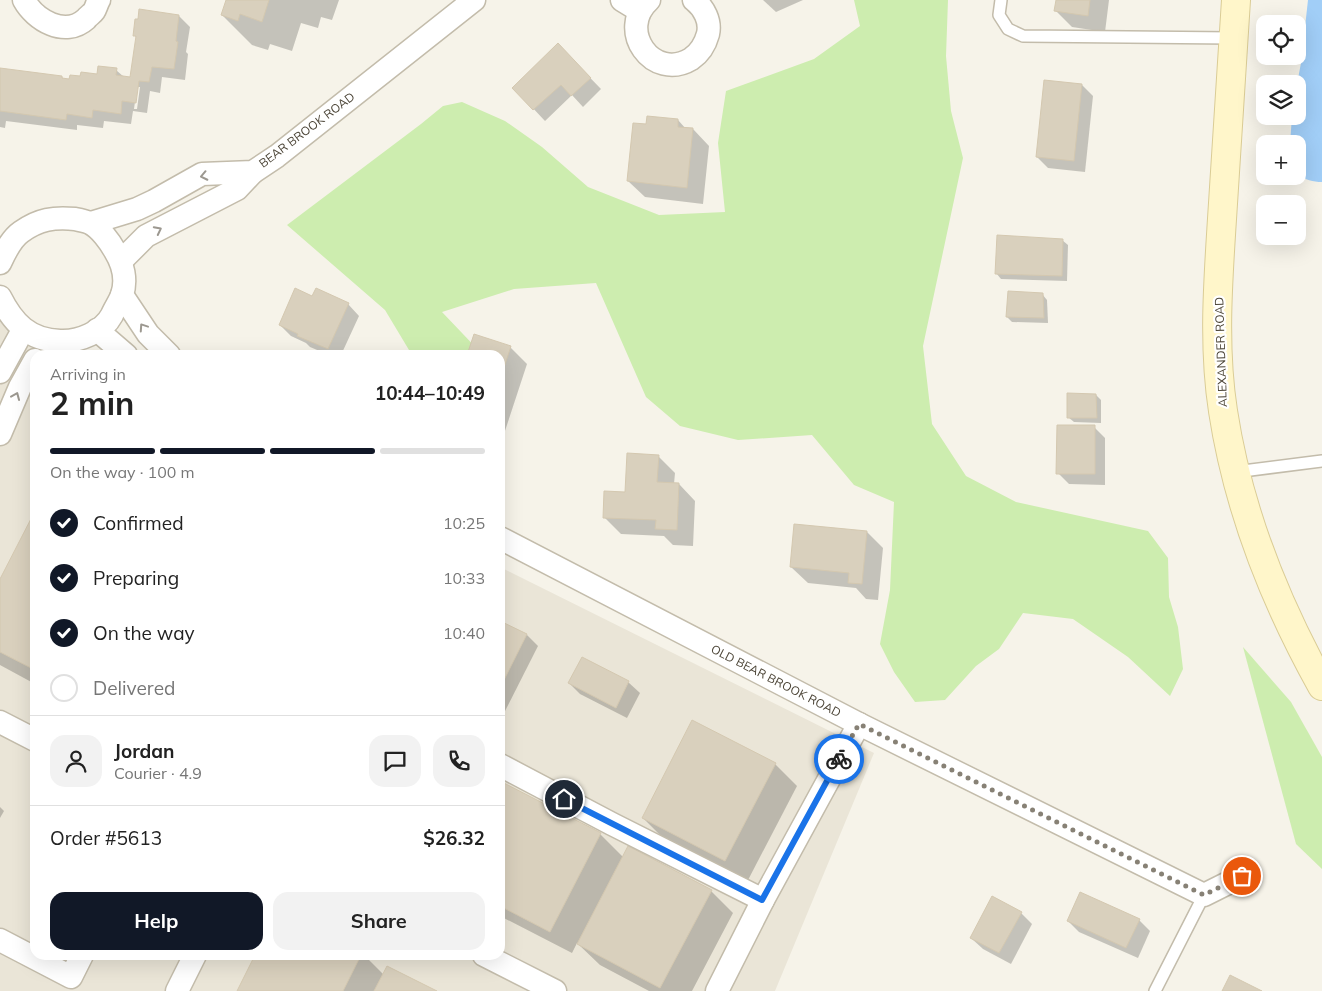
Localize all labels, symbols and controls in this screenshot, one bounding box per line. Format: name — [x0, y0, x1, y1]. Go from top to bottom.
map controls — [1256, 15, 1306, 245]
button: locate — [1256, 15, 1306, 65]
button: layers — [1256, 75, 1306, 125]
street label: BEAR BROOK ROAD — [256, 89, 358, 171]
button: + — [1256, 135, 1306, 185]
one-way arrow — [200, 170, 209, 180]
button: − — [1256, 195, 1306, 245]
one-way arrow — [152, 226, 161, 236]
street label: ALEXANDER ROAD — [1211, 297, 1230, 407]
one-way arrow — [140, 323, 150, 332]
text: Arriving in — [50, 364, 126, 384]
text: 10:44–10:49 — [375, 381, 485, 405]
text: 2 min — [50, 383, 134, 423]
one-way arrow — [9, 392, 20, 401]
text: On the way · 100 m — [50, 462, 195, 482]
icon: check — [50, 509, 78, 537]
text: Confirmed — [93, 511, 184, 535]
text: 10:25 — [443, 513, 485, 533]
icon: check — [50, 564, 78, 592]
text: Preparing — [93, 566, 179, 590]
text: 10:33 — [443, 568, 485, 588]
icon: check — [50, 619, 78, 647]
text: On the way — [93, 621, 195, 645]
text: 10:40 — [443, 623, 485, 643]
street label: OLD BEAR BROOK ROAD — [709, 641, 844, 720]
text: Delivered — [93, 676, 175, 700]
courier — [814, 734, 864, 784]
button: person — [50, 735, 102, 787]
button: chat — [369, 735, 421, 787]
button: phone — [433, 735, 485, 787]
text: Jordan — [114, 739, 174, 763]
icon: bike — [825, 745, 853, 773]
text: Courier · 4.9 — [114, 763, 202, 783]
pin — [543, 778, 585, 820]
icon: home — [550, 785, 578, 813]
text: Order #5613 — [50, 826, 162, 850]
text: $26.32 — [423, 826, 485, 850]
pin — [1221, 855, 1263, 897]
icon: bag — [1228, 862, 1256, 890]
button: Help — [50, 892, 263, 950]
button: Share — [273, 892, 485, 950]

